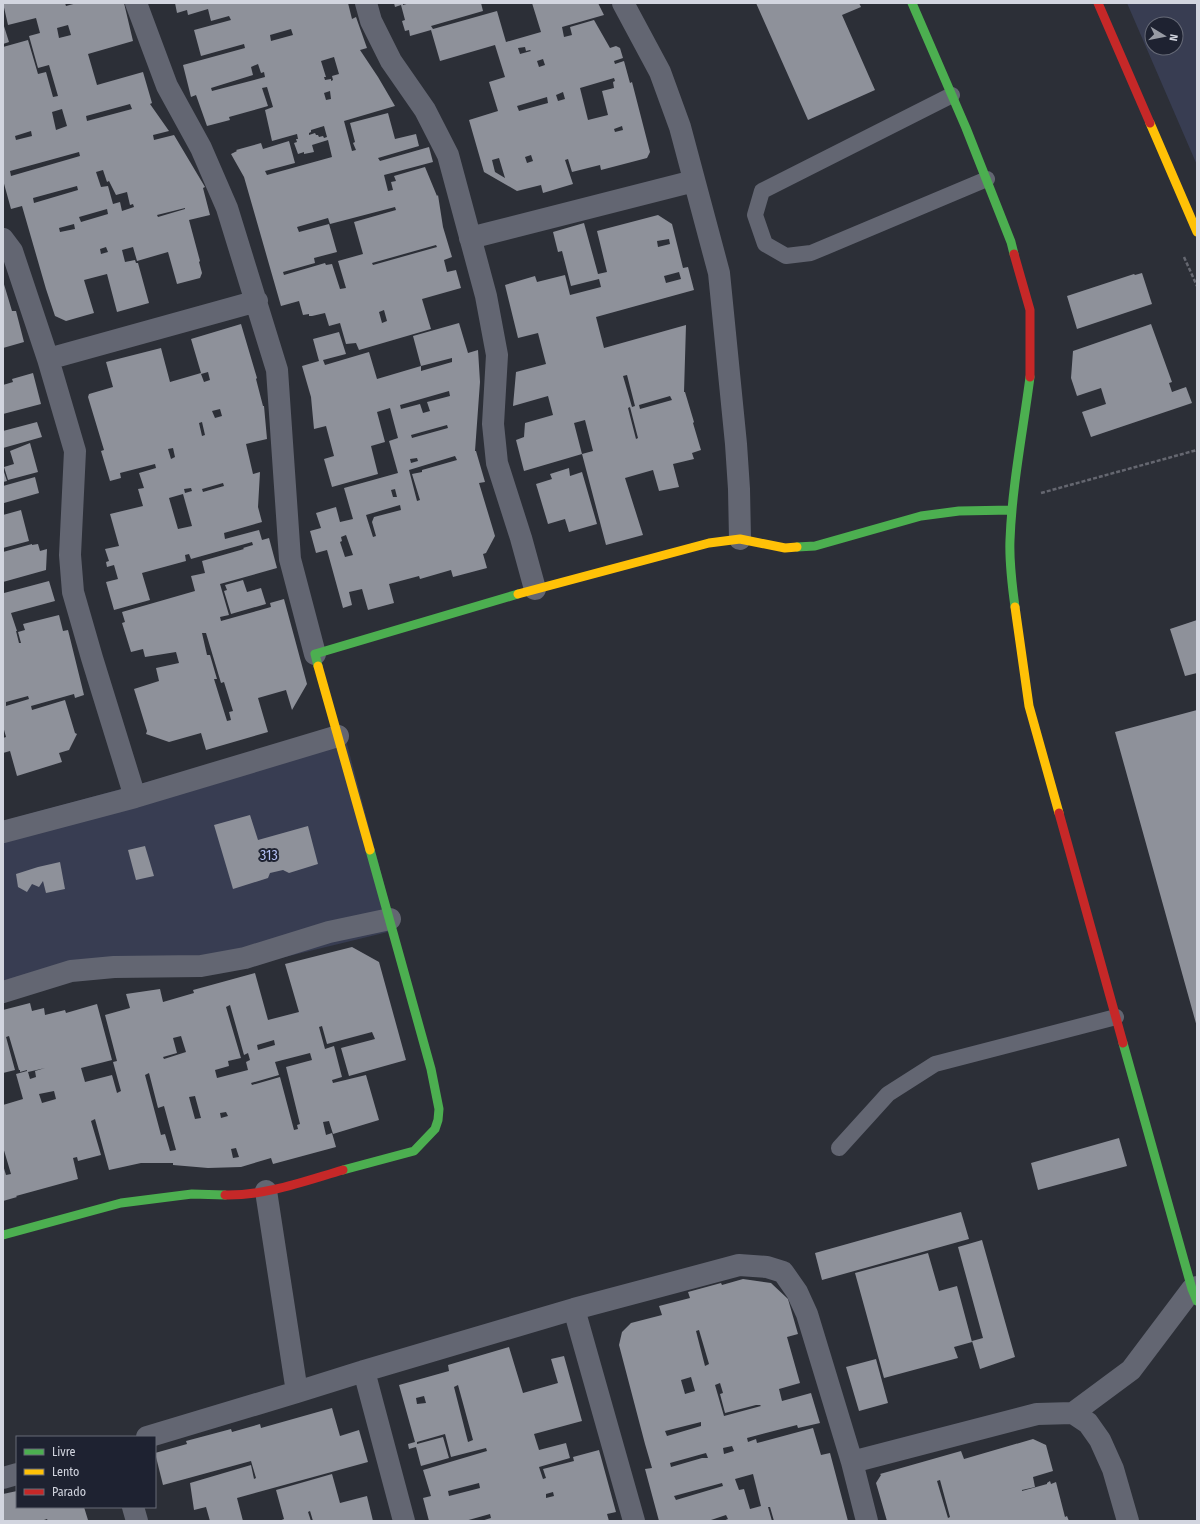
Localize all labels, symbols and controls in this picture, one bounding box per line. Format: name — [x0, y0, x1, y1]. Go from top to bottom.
north arrow — [1144, 16, 1184, 56]
text: N — [1166, 33, 1180, 42]
park label: 313 — [260, 847, 278, 864]
legend — [16, 1436, 156, 1508]
text: Livre — [52, 1445, 76, 1459]
text: Lento — [52, 1465, 79, 1479]
text: Parado — [52, 1485, 86, 1499]

